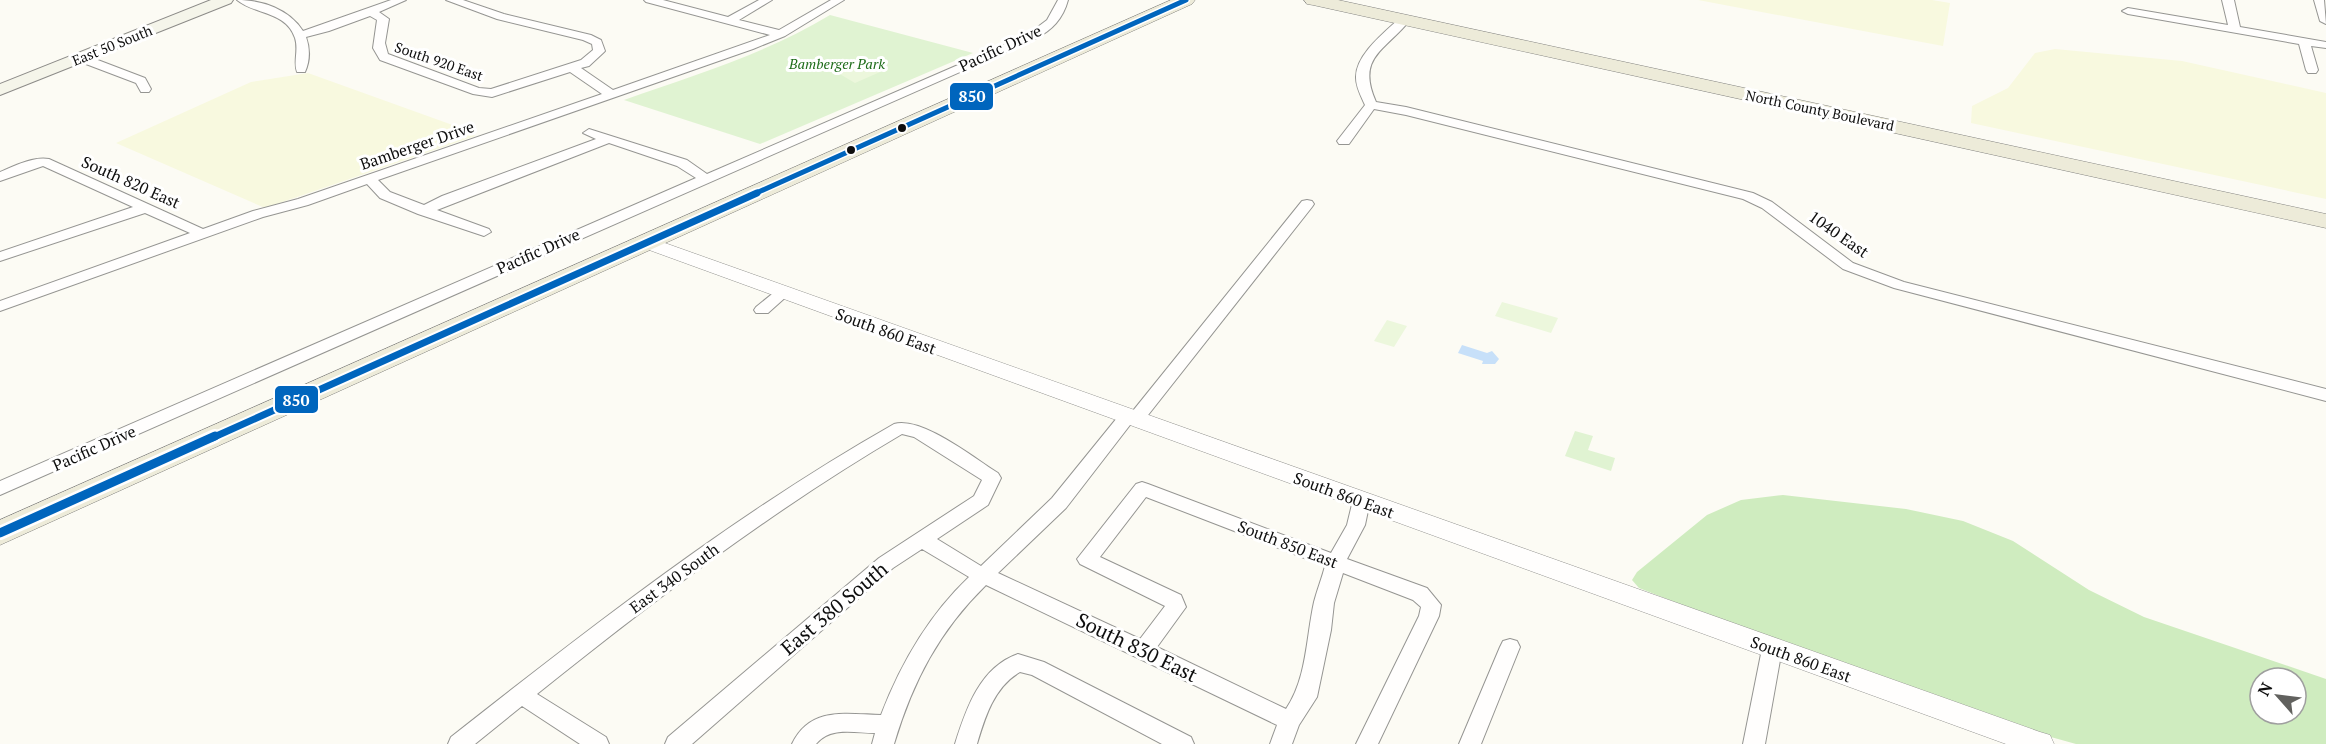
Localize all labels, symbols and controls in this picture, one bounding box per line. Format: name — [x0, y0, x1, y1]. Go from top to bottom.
street label: Pacific Drive — [955, 19, 1045, 77]
street label: East 50 South — [69, 20, 155, 70]
street label: South 920 East — [392, 37, 487, 85]
park label: Bamberger Park — [788, 54, 885, 73]
line badge: 850 — [949, 82, 994, 111]
text: 850 — [958, 85, 986, 107]
street label: North County Boulevard — [1744, 85, 1896, 135]
street label: Bamberger Drive — [357, 115, 477, 175]
unlabelled marker — [896, 122, 908, 134]
unlabelled marker — [845, 144, 857, 156]
street label: South 820 East — [78, 150, 184, 214]
street label: 1040 East — [1805, 205, 1873, 263]
street label: Pacific Drive — [493, 223, 583, 279]
street label: South 860 East — [833, 303, 939, 359]
line badge: 850 — [274, 385, 319, 414]
text: 850 — [282, 389, 310, 411]
street label: Pacific Drive — [49, 420, 139, 476]
street label: South 860 East — [1291, 467, 1397, 523]
street label: South 850 East — [1235, 515, 1341, 573]
street label: East 340 South — [625, 538, 724, 618]
street label: East 380 South — [775, 555, 893, 661]
street label: South 830 East — [1072, 606, 1203, 688]
street label: South 860 East — [1748, 631, 1854, 687]
north arrow — [2248, 666, 2308, 726]
text: N — [2252, 678, 2277, 699]

